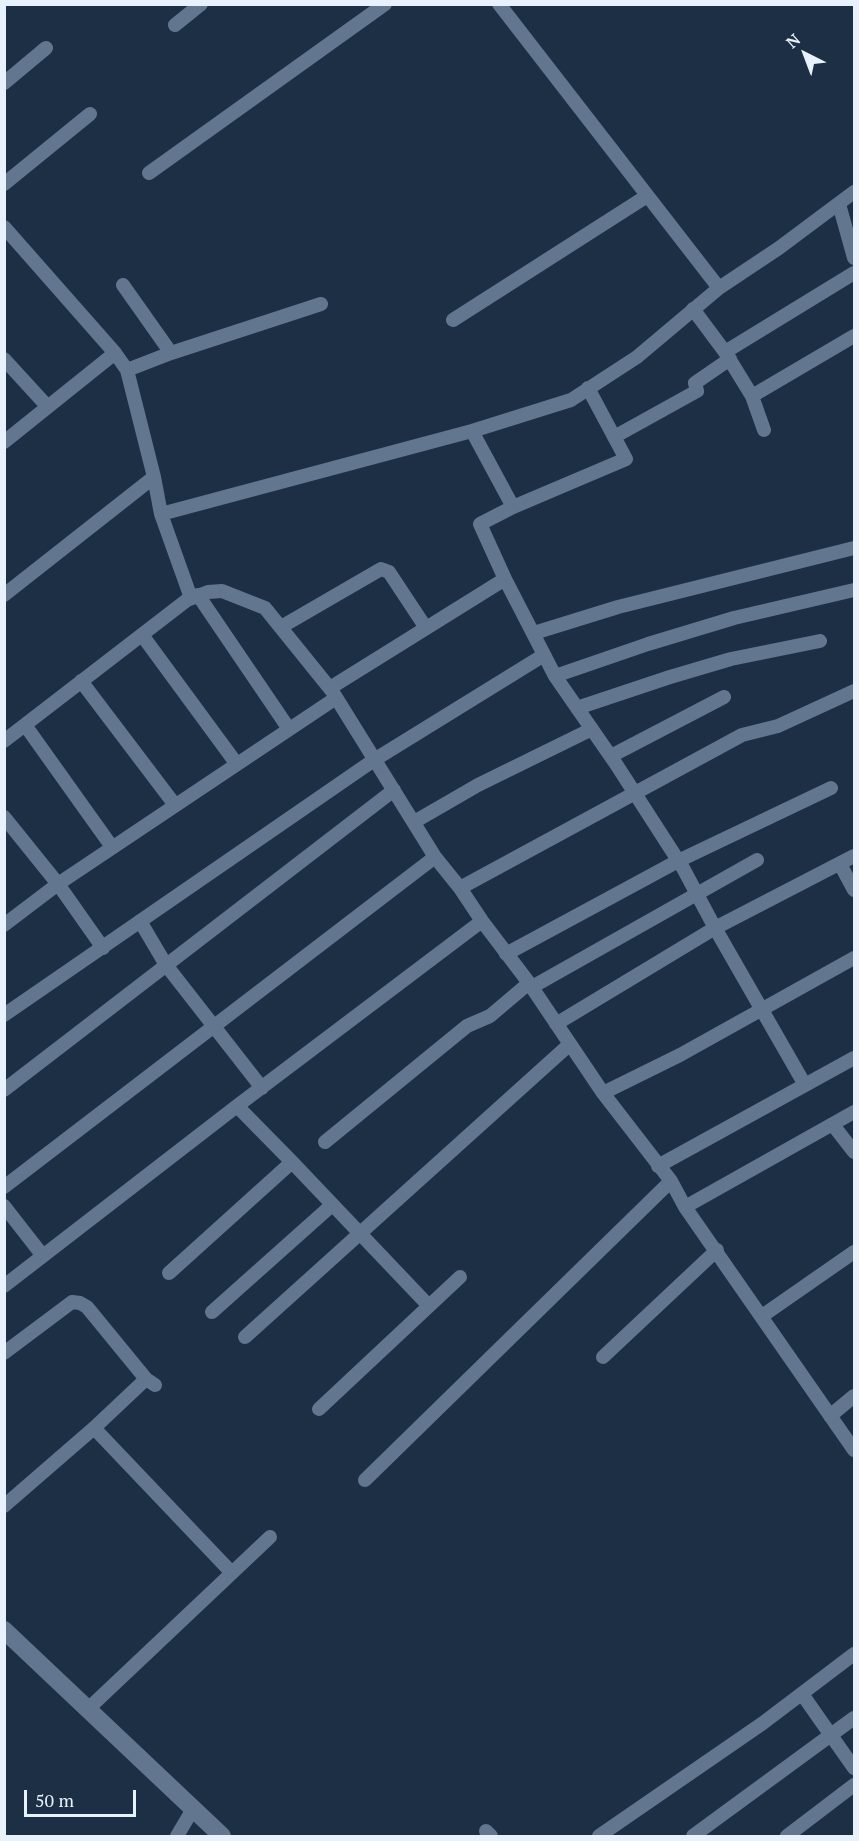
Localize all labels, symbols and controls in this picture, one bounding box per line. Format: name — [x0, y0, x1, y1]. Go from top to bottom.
north arrow — [775, 24, 835, 84]
text: N — [781, 28, 805, 53]
scale bar — [27, 1778, 140, 1816]
text: 50 m — [35, 1788, 74, 1812]

